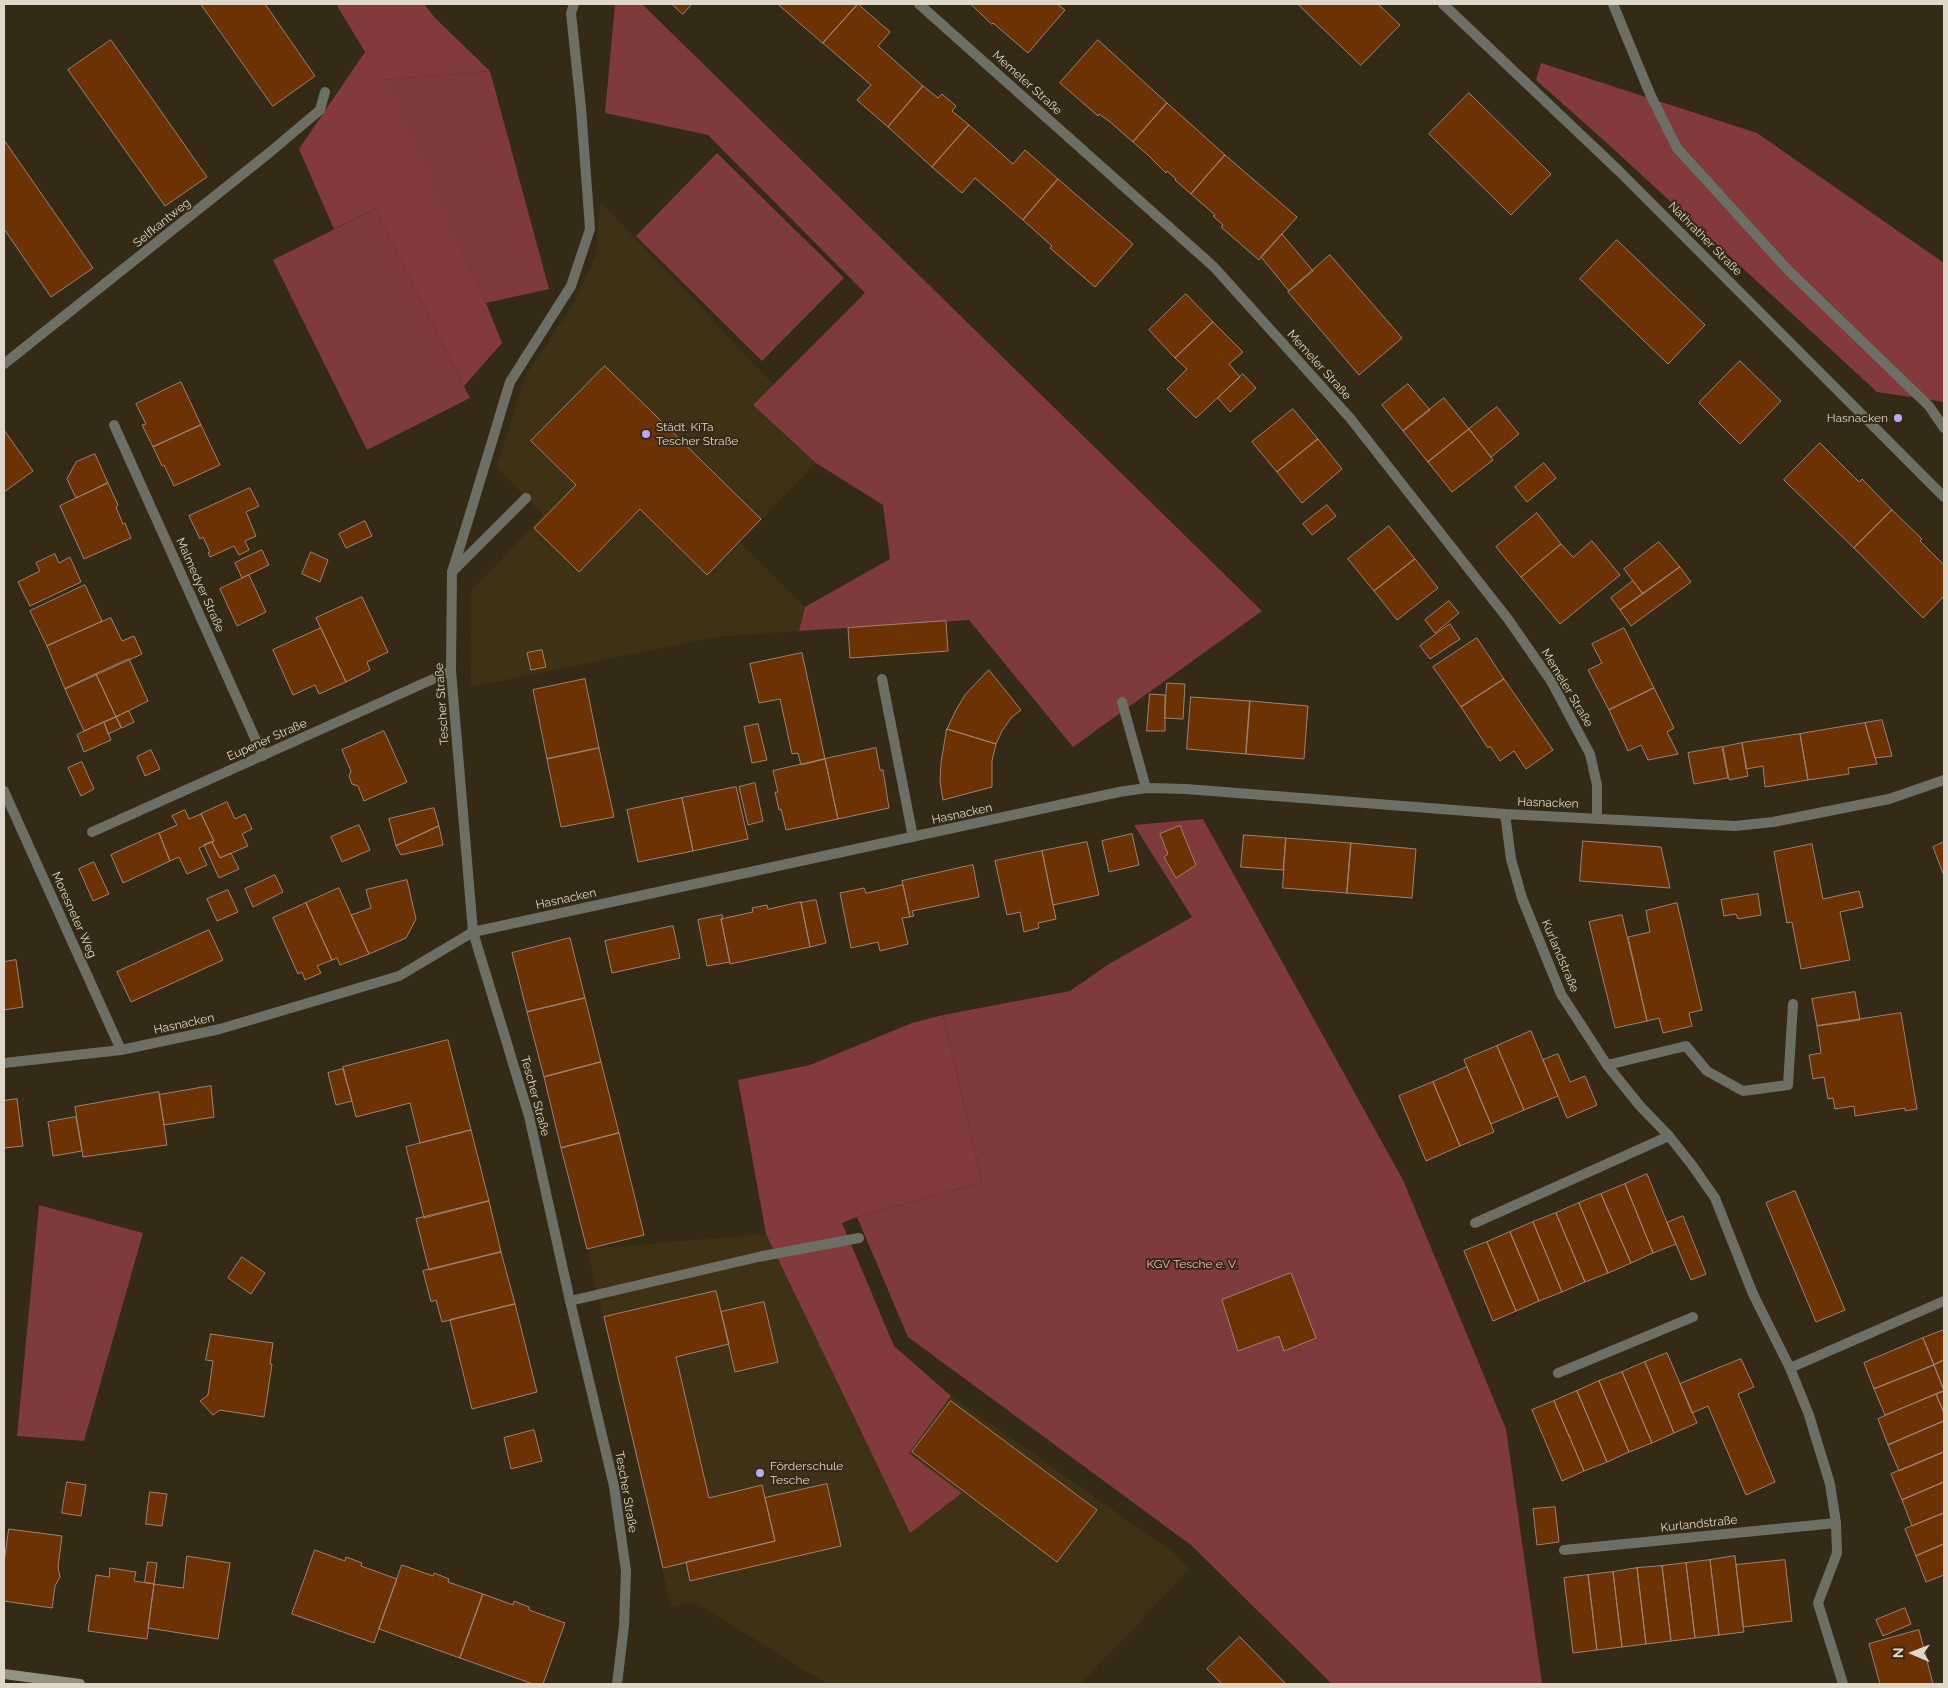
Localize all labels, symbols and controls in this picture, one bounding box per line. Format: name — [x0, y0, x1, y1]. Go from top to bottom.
street label: Memeler Straße — [989, 48, 1065, 118]
street label: Selfkantweg — [131, 196, 193, 250]
street label: Nathrather Straße — [1665, 199, 1745, 279]
street label: Memeler Straße — [1284, 327, 1354, 403]
place label: Hasnacken — [1827, 411, 1888, 425]
marker: Hasnacken — [1892, 412, 1904, 424]
place label: Städt. KiTa Tescher Straße — [656, 420, 738, 448]
marker: Städt. KiTa Tescher Straße — [640, 428, 652, 440]
street label: Malmedyer Straße — [173, 535, 227, 635]
street label: Memeler Straße — [1538, 646, 1596, 730]
street label: Tescher Straße — [432, 662, 452, 746]
street label: Eupener Straße — [225, 716, 309, 764]
street label: Hasnacken — [1517, 795, 1579, 811]
street label: Hasnacken — [931, 801, 993, 827]
street label: Moresneter Weg — [49, 870, 99, 960]
street label: Hasnacken — [535, 886, 597, 912]
street label: Kurlandstraße — [1538, 918, 1582, 994]
street label: Hasnacken — [153, 1011, 215, 1037]
street label: Tescher Straße — [517, 1054, 553, 1138]
park label: KGV Tesche e. V. — [1146, 1257, 1238, 1271]
street label: Tescher Straße — [612, 1450, 640, 1534]
place label: Förderschule Tesche — [770, 1459, 843, 1487]
marker: Förderschule Tesche — [754, 1467, 766, 1479]
street label: Kurlandstraße — [1660, 1513, 1738, 1535]
north arrow — [1888, 1628, 1938, 1678]
text: N — [1890, 1647, 1906, 1658]

